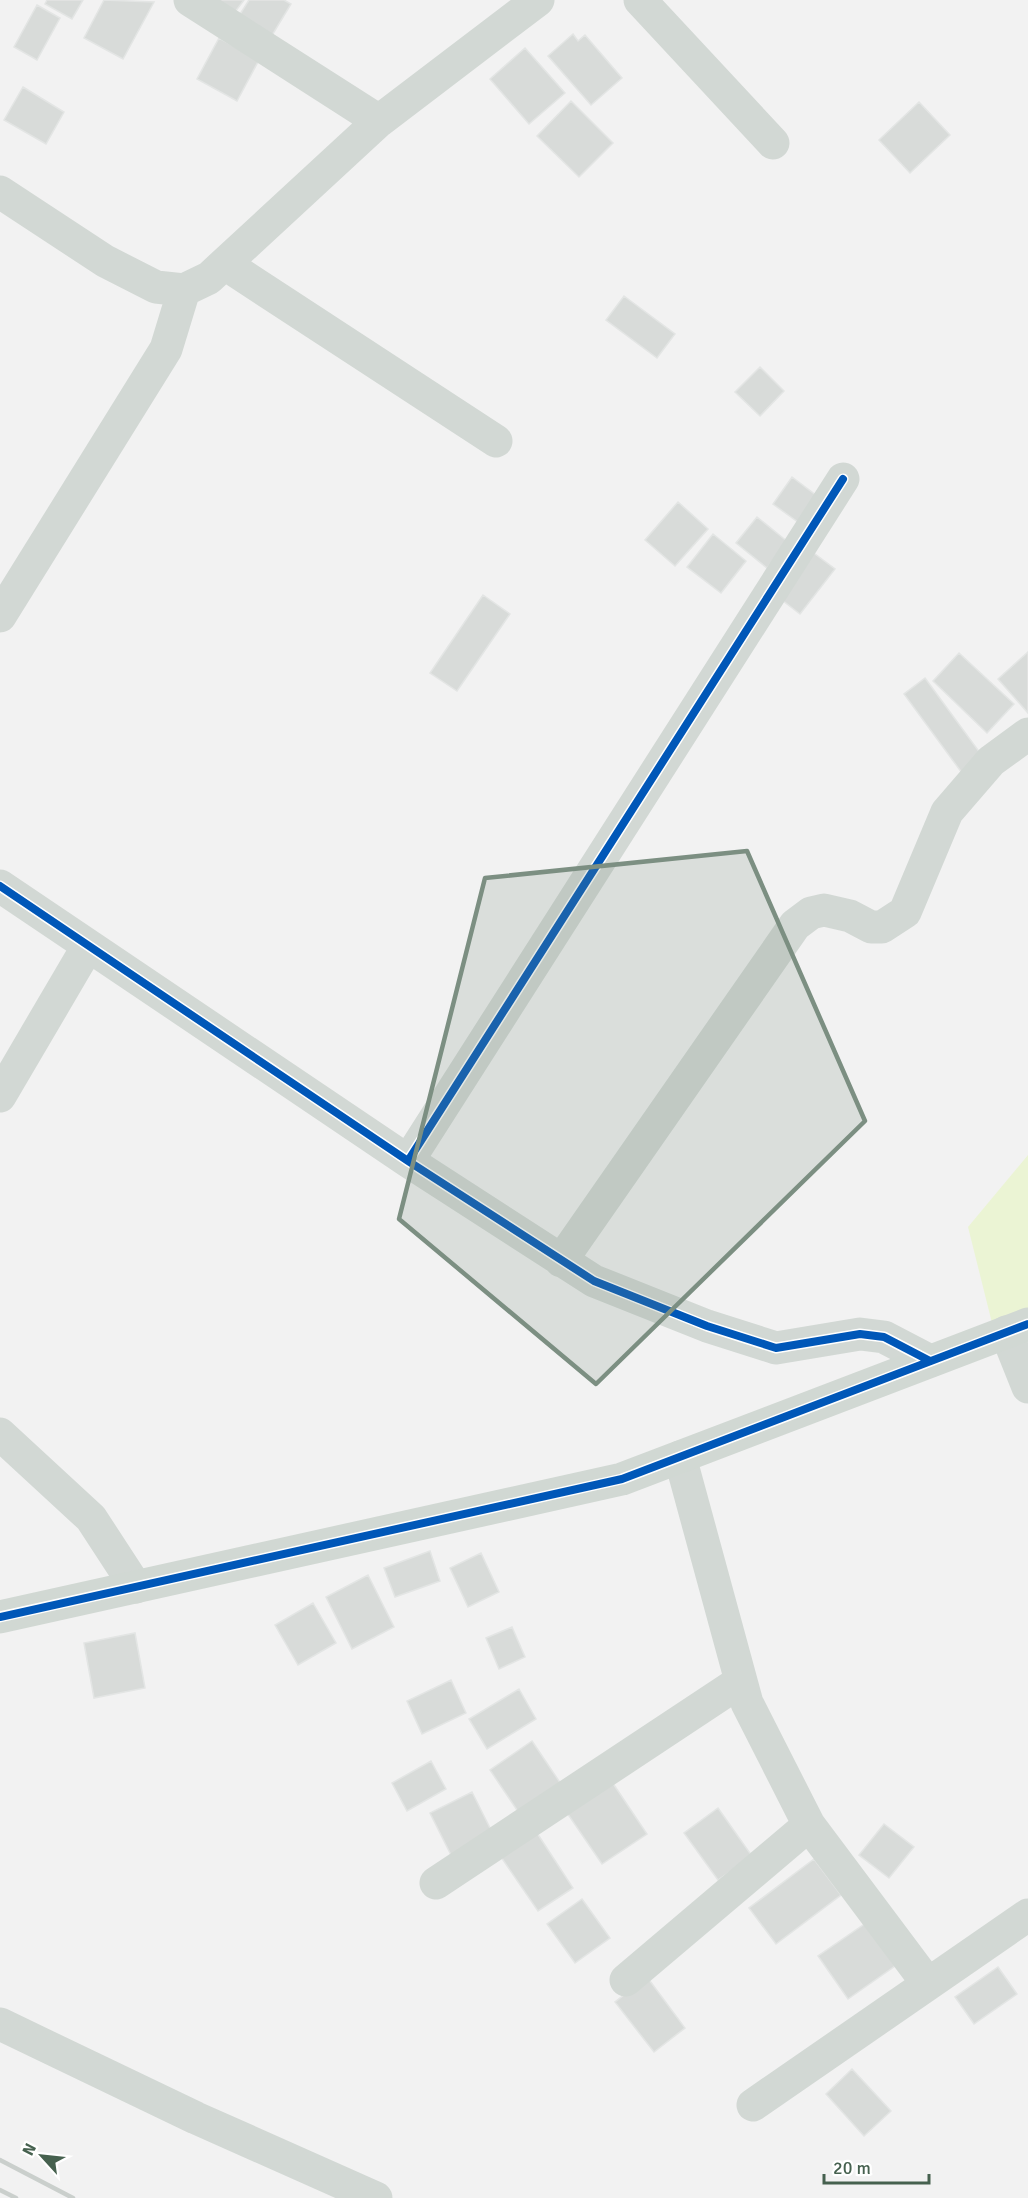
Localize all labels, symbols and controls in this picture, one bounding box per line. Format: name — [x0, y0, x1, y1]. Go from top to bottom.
north arrow — [12, 2126, 72, 2186]
text: N — [18, 2140, 41, 2159]
scale bar — [824, 2147, 929, 2185]
text: 20 m — [833, 2157, 871, 2179]

